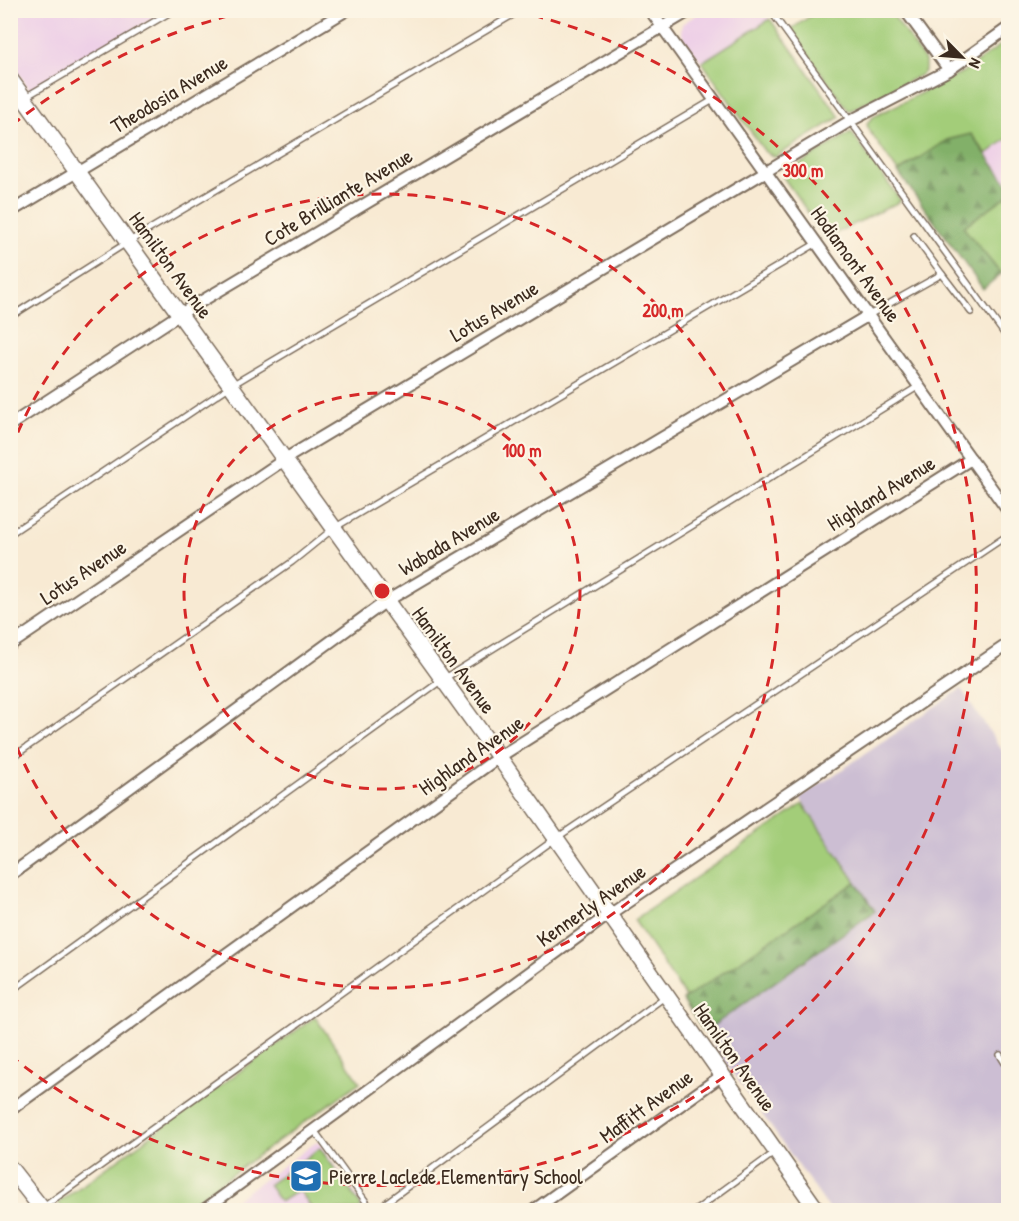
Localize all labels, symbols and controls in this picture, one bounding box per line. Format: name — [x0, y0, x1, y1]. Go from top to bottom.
north arrow — [932, 27, 992, 87]
street label: Theodosia Avenue — [105, 48, 233, 140]
text: N — [964, 55, 987, 72]
street label: Cote Brilliante Avenue — [258, 141, 418, 253]
text: 300 m — [783, 158, 823, 183]
street label: Hodiamont Avenue — [804, 200, 908, 328]
street label: Hamilton Avenue — [122, 206, 220, 324]
street label: Lotus Avenue — [444, 273, 544, 349]
text: 200 m — [643, 298, 683, 323]
text: 100 m — [502, 438, 542, 463]
street label: Highland Avenue — [821, 448, 941, 538]
street label: Wabada Avenue — [393, 500, 505, 582]
street label: Lotus Avenue — [34, 533, 132, 611]
centre of rings — [372, 581, 392, 601]
street label: Hamilton Avenue — [405, 601, 503, 719]
street label: Highland Avenue — [413, 708, 529, 802]
street label: Kennerly Avenue — [531, 857, 651, 953]
street label: Hamilton Avenue — [687, 997, 783, 1117]
street label: Maffitt Avenue — [593, 1062, 699, 1150]
school or university icon: Pierre Laclede Elementary School — [288, 1158, 324, 1194]
place label: Pierre Laclede Elementary School — [329, 1162, 583, 1191]

